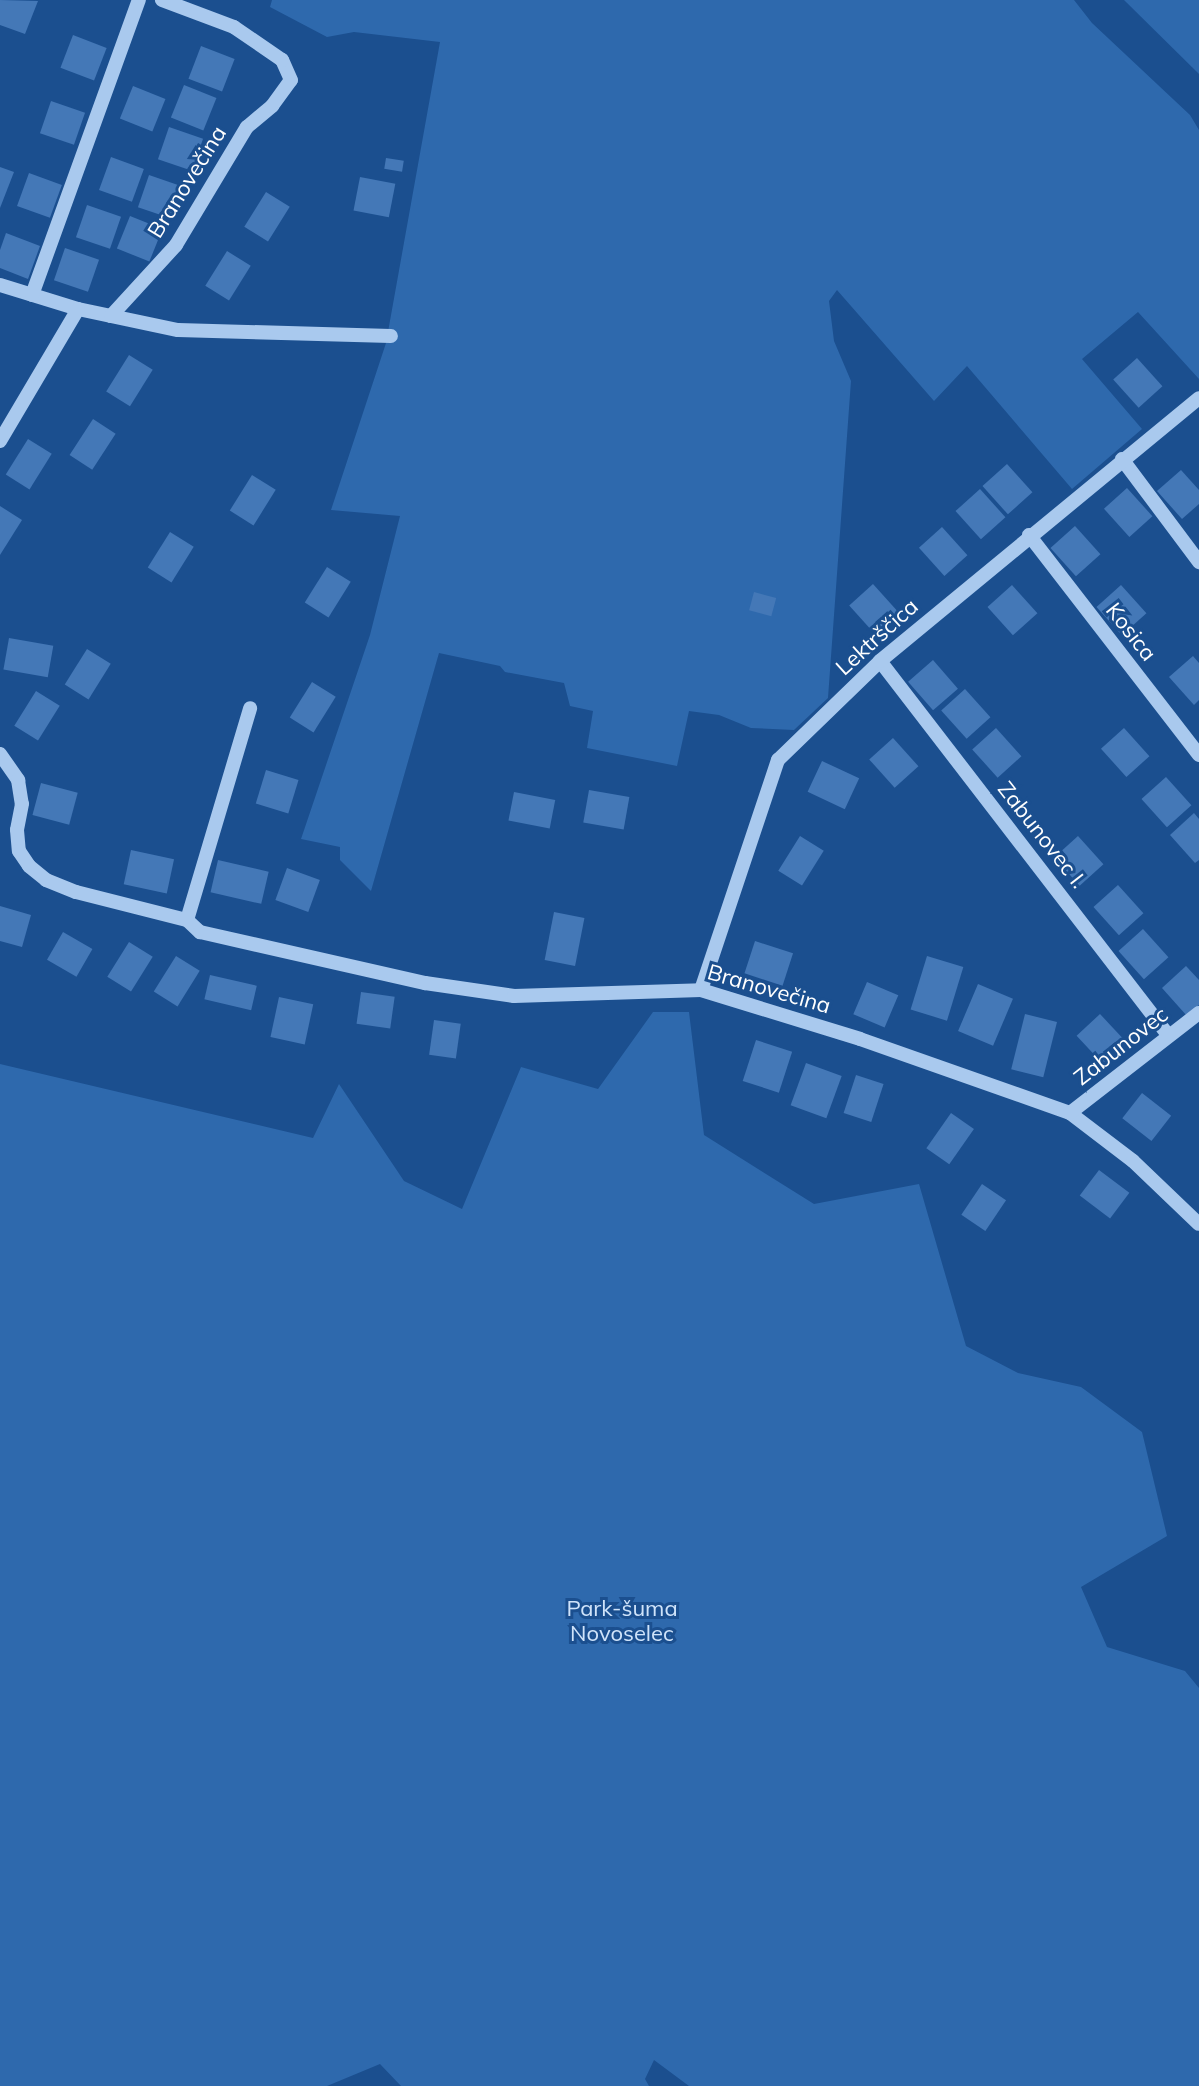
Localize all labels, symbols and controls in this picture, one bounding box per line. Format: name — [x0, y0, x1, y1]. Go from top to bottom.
street label: Branovečina — [142, 121, 232, 243]
street label: Lektrščica — [830, 593, 924, 681]
street label: Kosica — [1100, 598, 1162, 666]
street label: Zabunovec I. — [992, 776, 1092, 894]
street label: Branovečina — [704, 959, 834, 1019]
street label: Zabunovec — [1069, 1001, 1173, 1091]
park label: Park-šuma Novoselec — [566, 1595, 678, 1646]

